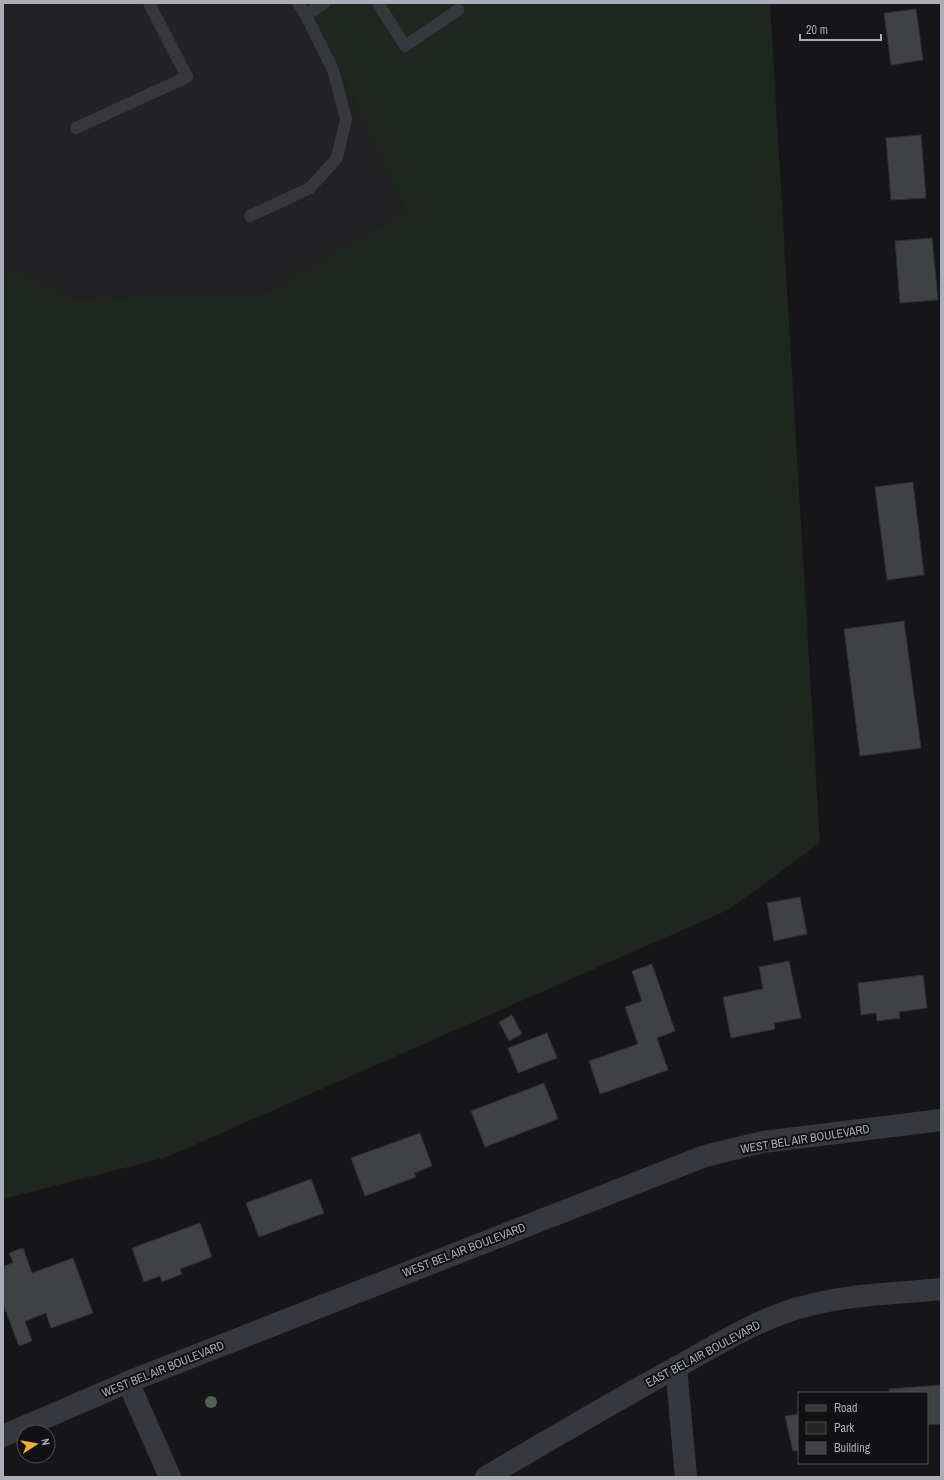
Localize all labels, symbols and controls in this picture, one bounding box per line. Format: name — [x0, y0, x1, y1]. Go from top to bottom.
scale bar — [800, 16, 881, 42]
text: 20 m — [806, 22, 828, 38]
street label: WEST BEL AIR BOULEVARD — [739, 1121, 871, 1157]
street label: WEST BEL AIR BOULEVARD — [400, 1219, 528, 1281]
street label: EAST BEL AIR BOULEVARD — [643, 1317, 763, 1391]
street label: WEST BEL AIR BOULEVARD — [99, 1337, 227, 1401]
legend — [798, 1392, 928, 1464]
text: Road — [834, 1400, 858, 1416]
text: Park — [834, 1420, 854, 1436]
north arrow — [16, 1424, 56, 1464]
text: N — [38, 1437, 53, 1447]
text: Building — [834, 1440, 871, 1456]

